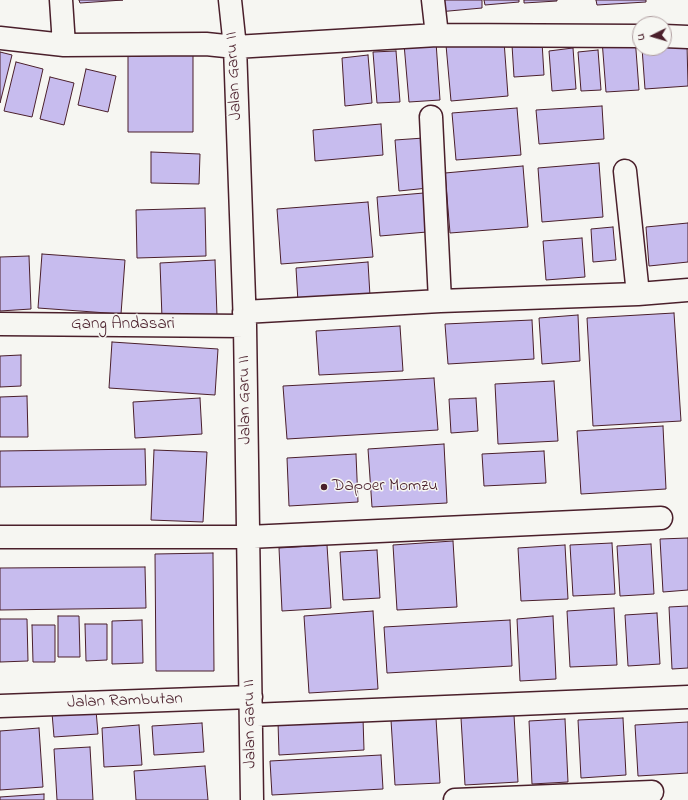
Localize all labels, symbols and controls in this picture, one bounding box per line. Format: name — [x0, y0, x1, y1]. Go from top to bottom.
north arrow — [632, 16, 672, 56]
street label: Jalan Garu II — [222, 31, 248, 121]
text: U — [633, 33, 649, 41]
street label: Gang Andasari — [71, 315, 175, 335]
street label: Jalan Garu II — [235, 355, 257, 445]
place label: Dapoer Momzu — [332, 477, 438, 497]
marker: Dapoer Momzu — [319, 482, 329, 492]
street label: Jalan Garu II — [240, 679, 262, 769]
street label: Jalan Rambutan — [67, 690, 183, 714]

